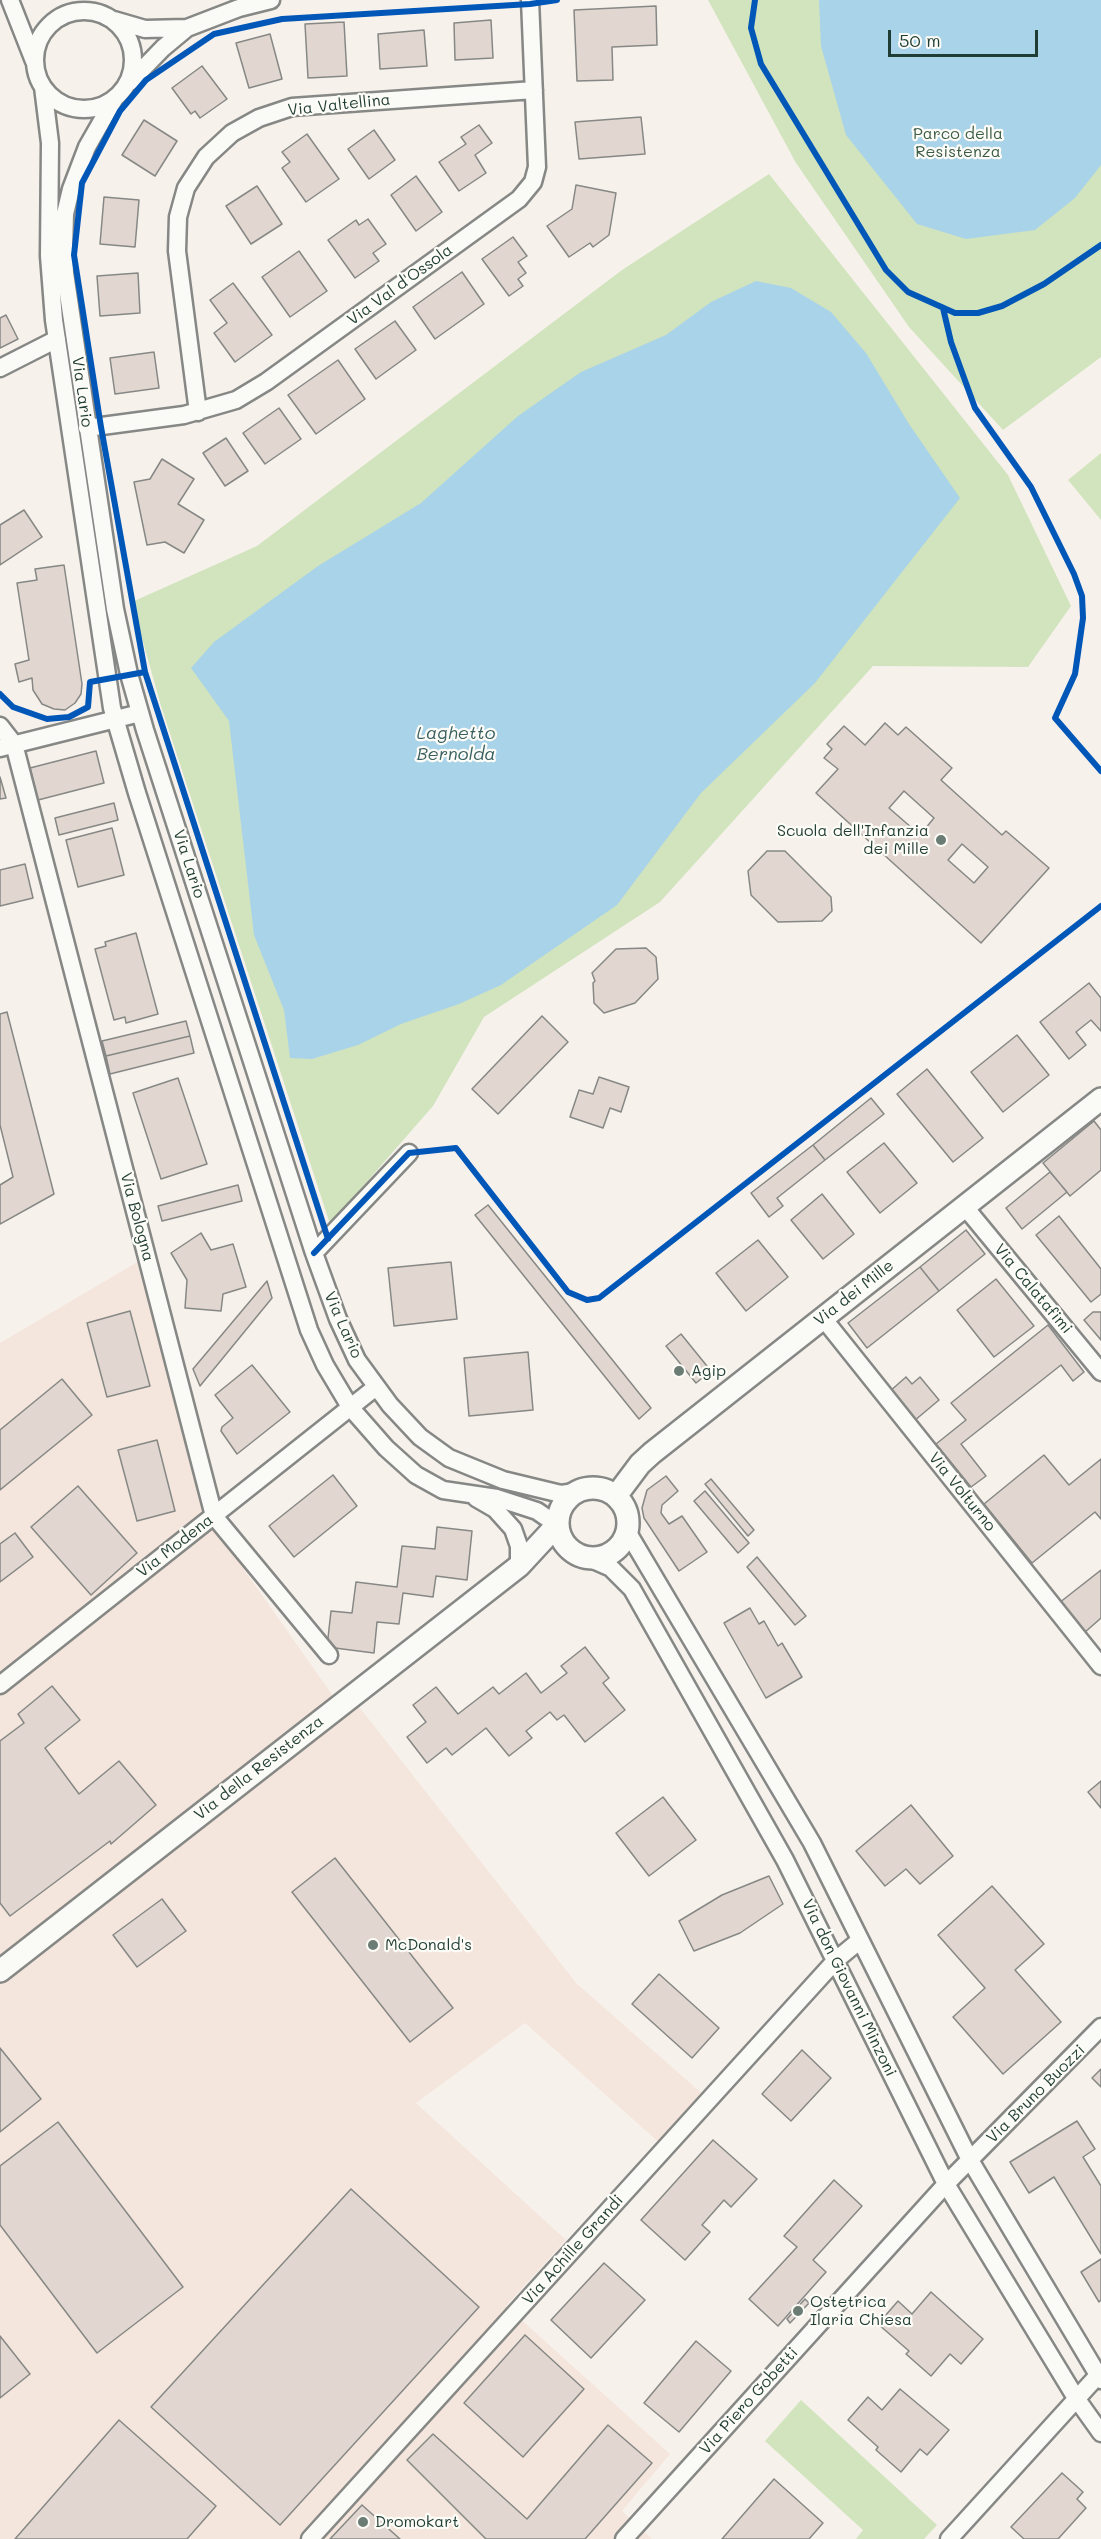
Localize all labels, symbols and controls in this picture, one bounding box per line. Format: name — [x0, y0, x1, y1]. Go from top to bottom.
scale bar — [891, 18, 1041, 56]
text: 50 m — [899, 28, 941, 52]
street label: Via Valtellina — [287, 90, 391, 120]
park label: Parco della Resistenza — [913, 124, 1003, 162]
street label: Via Val d'Ossola — [344, 240, 456, 330]
street label: Via Lario — [68, 355, 96, 429]
water label: Laghetto Bernolda — [416, 722, 496, 764]
place label: Scuola dell'Infanzia dei Mille — [777, 821, 929, 859]
street label: Via Lario — [169, 827, 209, 901]
marker: Scuola dell'Infanzia dei Mille — [934, 833, 948, 847]
street label: Via Bologna — [116, 1170, 158, 1264]
street label: Via Calatafimi — [990, 1240, 1076, 1338]
street label: Via dei Mille — [810, 1256, 898, 1330]
street label: Via Lario — [320, 1289, 366, 1361]
place label: Agip — [691, 1361, 726, 1381]
marker: Agip — [672, 1364, 686, 1378]
street label: Via Volturno — [924, 1449, 1000, 1535]
street label: Via Modena — [133, 1510, 217, 1582]
street label: Via della Resistenza — [191, 1712, 327, 1824]
street label: Via don Giovanni Minzoni — [798, 1896, 900, 2080]
place label: McDonald's — [385, 1935, 472, 1955]
marker: McDonald's — [366, 1938, 380, 1952]
street label: Via Bruno Buozzi — [983, 2041, 1089, 2147]
street label: Via Achille Grandi — [519, 2191, 627, 2309]
place label: Ostetrica Ilaria Chiesa — [810, 2292, 912, 2330]
marker: Ostetrica Ilaria Chiesa — [791, 2304, 805, 2318]
street label: Via Piero Gobetti — [696, 2343, 802, 2459]
place label: Dromokart — [375, 2512, 459, 2532]
marker: Dromokart — [356, 2515, 370, 2529]

